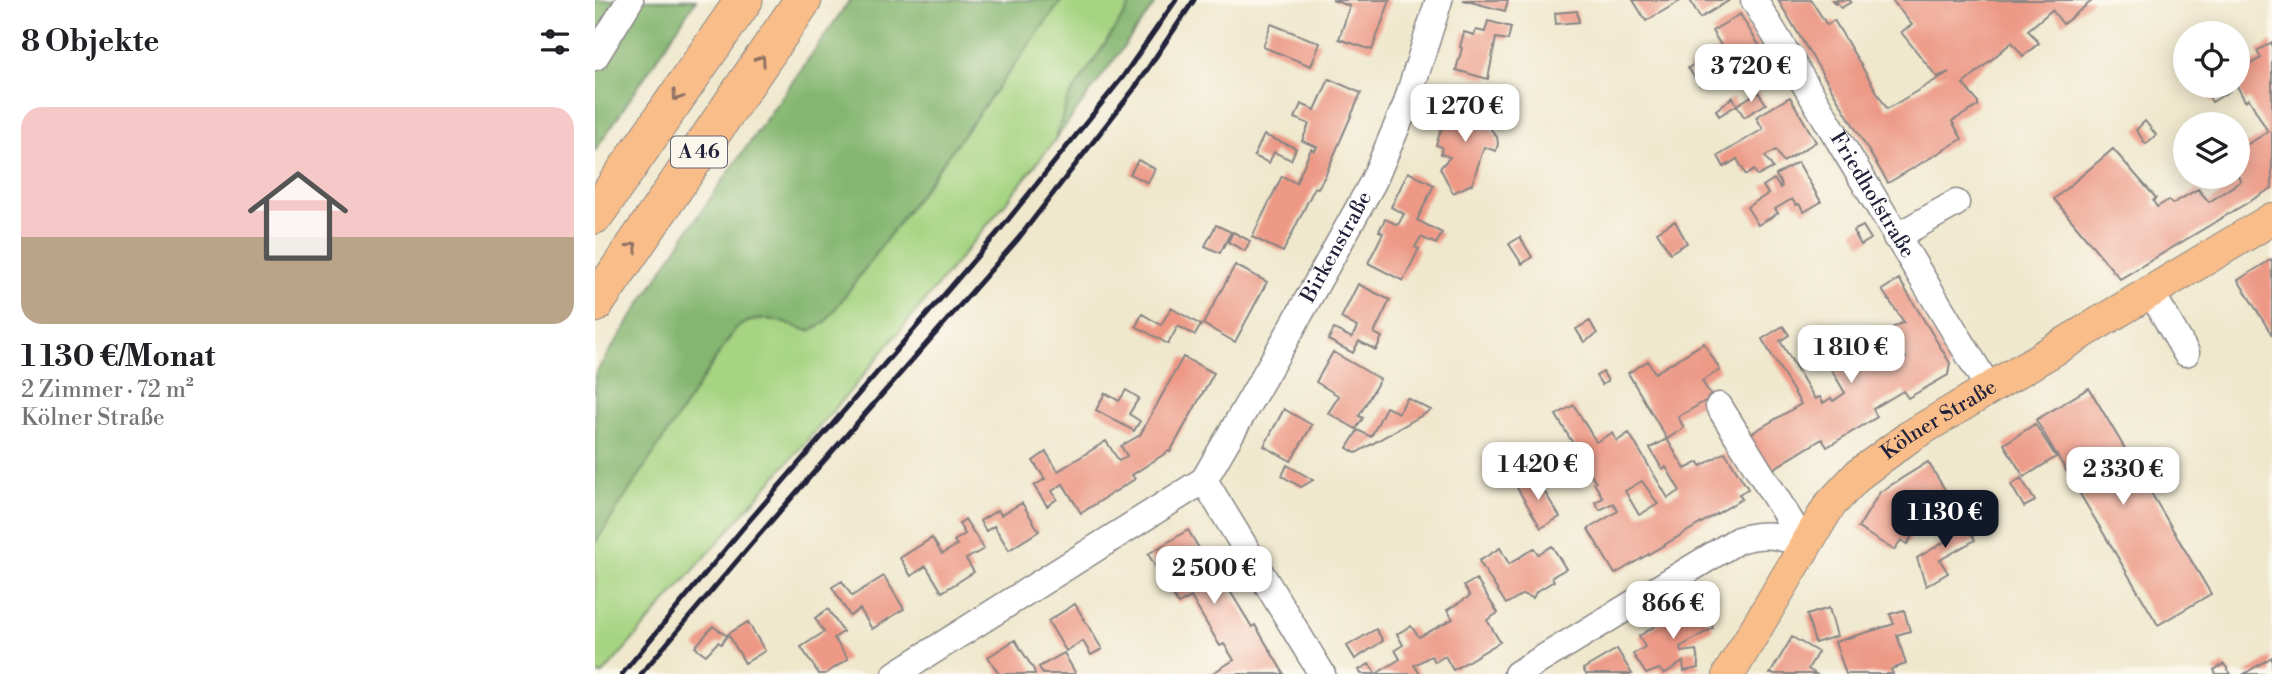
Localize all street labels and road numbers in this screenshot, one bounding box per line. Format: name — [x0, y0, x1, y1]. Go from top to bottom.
street label: Friedhofstraße — [1824, 127, 1920, 263]
road number: A 46 — [671, 136, 727, 168]
street label: Birkenstraße — [1295, 187, 1378, 308]
street label: Kölner Straße — [1876, 374, 2001, 466]

